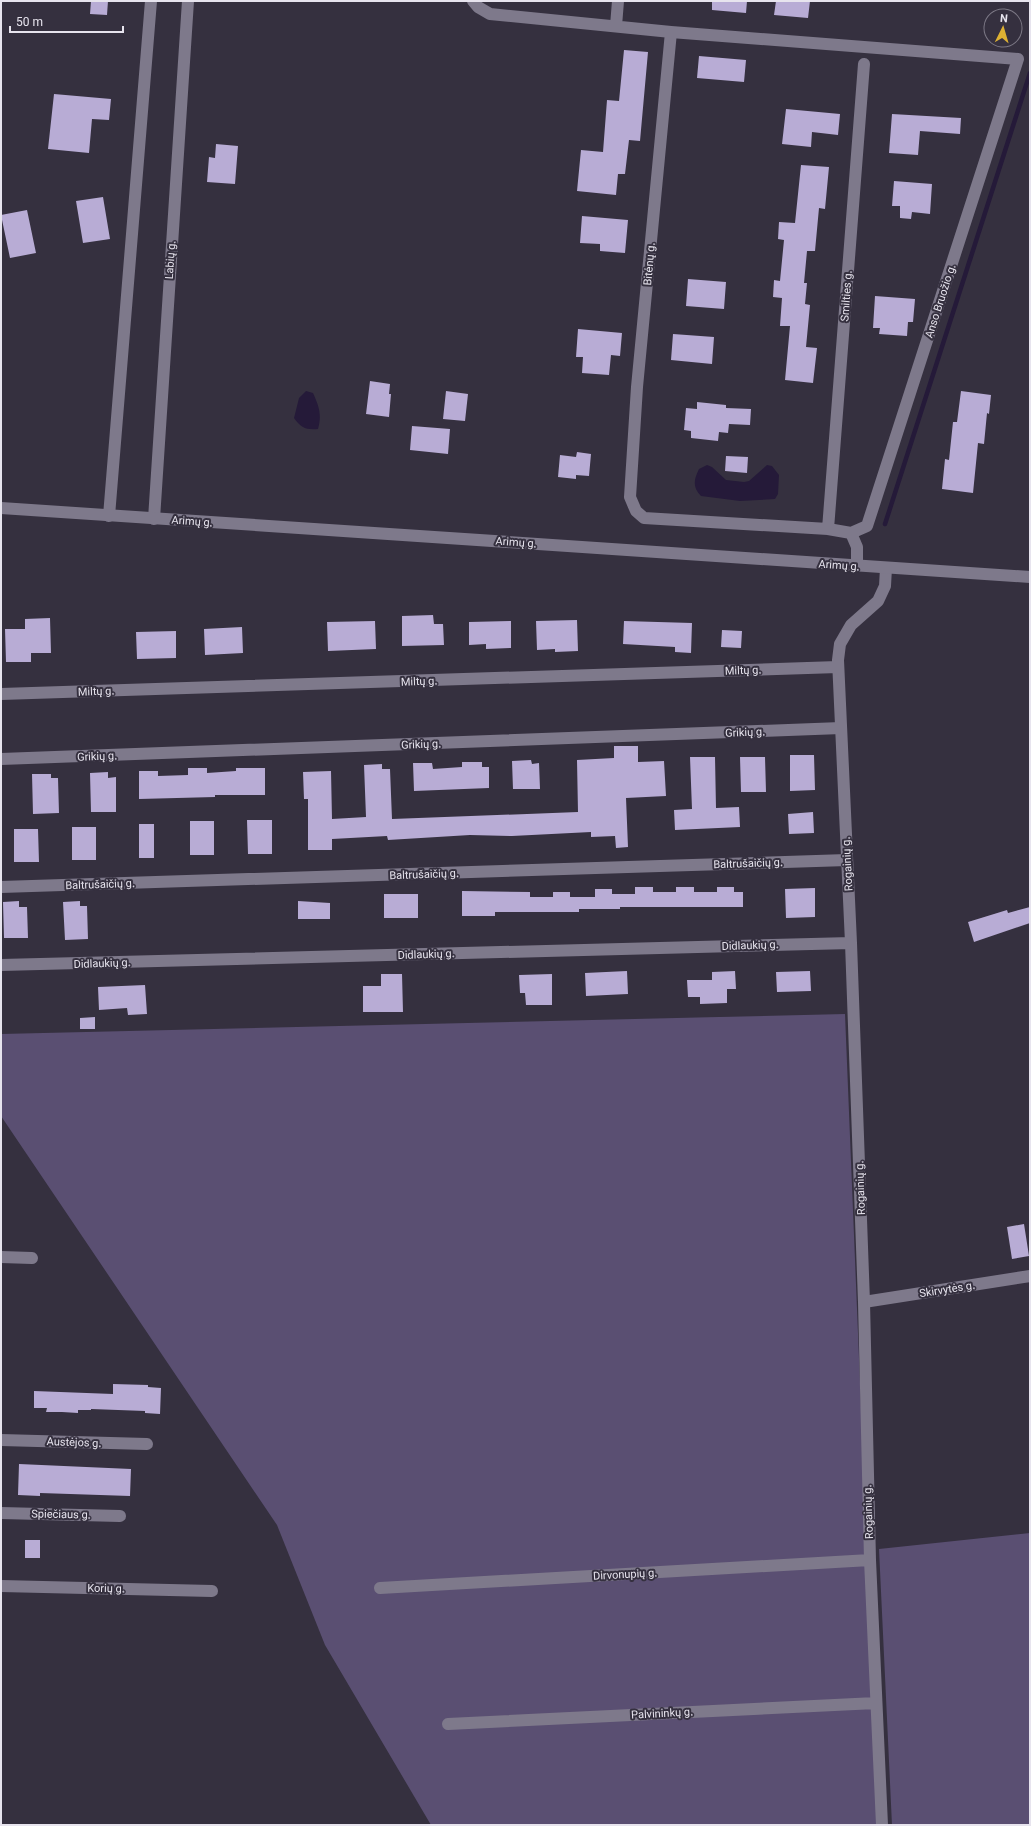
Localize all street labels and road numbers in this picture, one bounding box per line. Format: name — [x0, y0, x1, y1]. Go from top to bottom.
street label: Labių g. — [163, 240, 178, 280]
street label: Bitėnų g. — [641, 242, 658, 286]
street label: Anso Bruožio g. — [922, 262, 959, 340]
street label: Smilties g. — [838, 270, 855, 322]
street label: Arimų g. — [171, 514, 213, 529]
street label: Arimų g. — [495, 535, 537, 550]
street label: Arimų g. — [818, 558, 860, 573]
street label: Miltų g. — [725, 663, 762, 678]
street label: Miltų g. — [401, 674, 438, 689]
street label: Miltų g. — [78, 684, 115, 699]
street label: Grikių g. — [725, 725, 765, 740]
street label: Grikių g. — [401, 737, 441, 752]
street label: Grikių g. — [77, 749, 117, 764]
street label: Rogainių g. — [840, 836, 855, 892]
street label: Baltrušaičių g. — [713, 856, 783, 871]
street label: Baltrušaičių g. — [389, 867, 459, 882]
street label: Baltrušaičių g. — [65, 877, 135, 892]
street label: Didlaukių g. — [721, 938, 779, 953]
street label: Didlaukių g. — [397, 947, 455, 962]
street label: Didlaukių g. — [73, 956, 131, 971]
street label: Rogainių g. — [853, 1160, 868, 1215]
street label: Skirvytės g. — [918, 1279, 976, 1300]
street label: Austėjos g. — [46, 1435, 102, 1450]
street label: Rogainių g. — [861, 1484, 876, 1539]
street label: Spiečiaus g. — [31, 1507, 91, 1522]
street label: Dirvonupių g. — [593, 1566, 657, 1583]
street label: Korių g. — [87, 1582, 125, 1595]
street label: Palvininkų g. — [631, 1705, 693, 1722]

